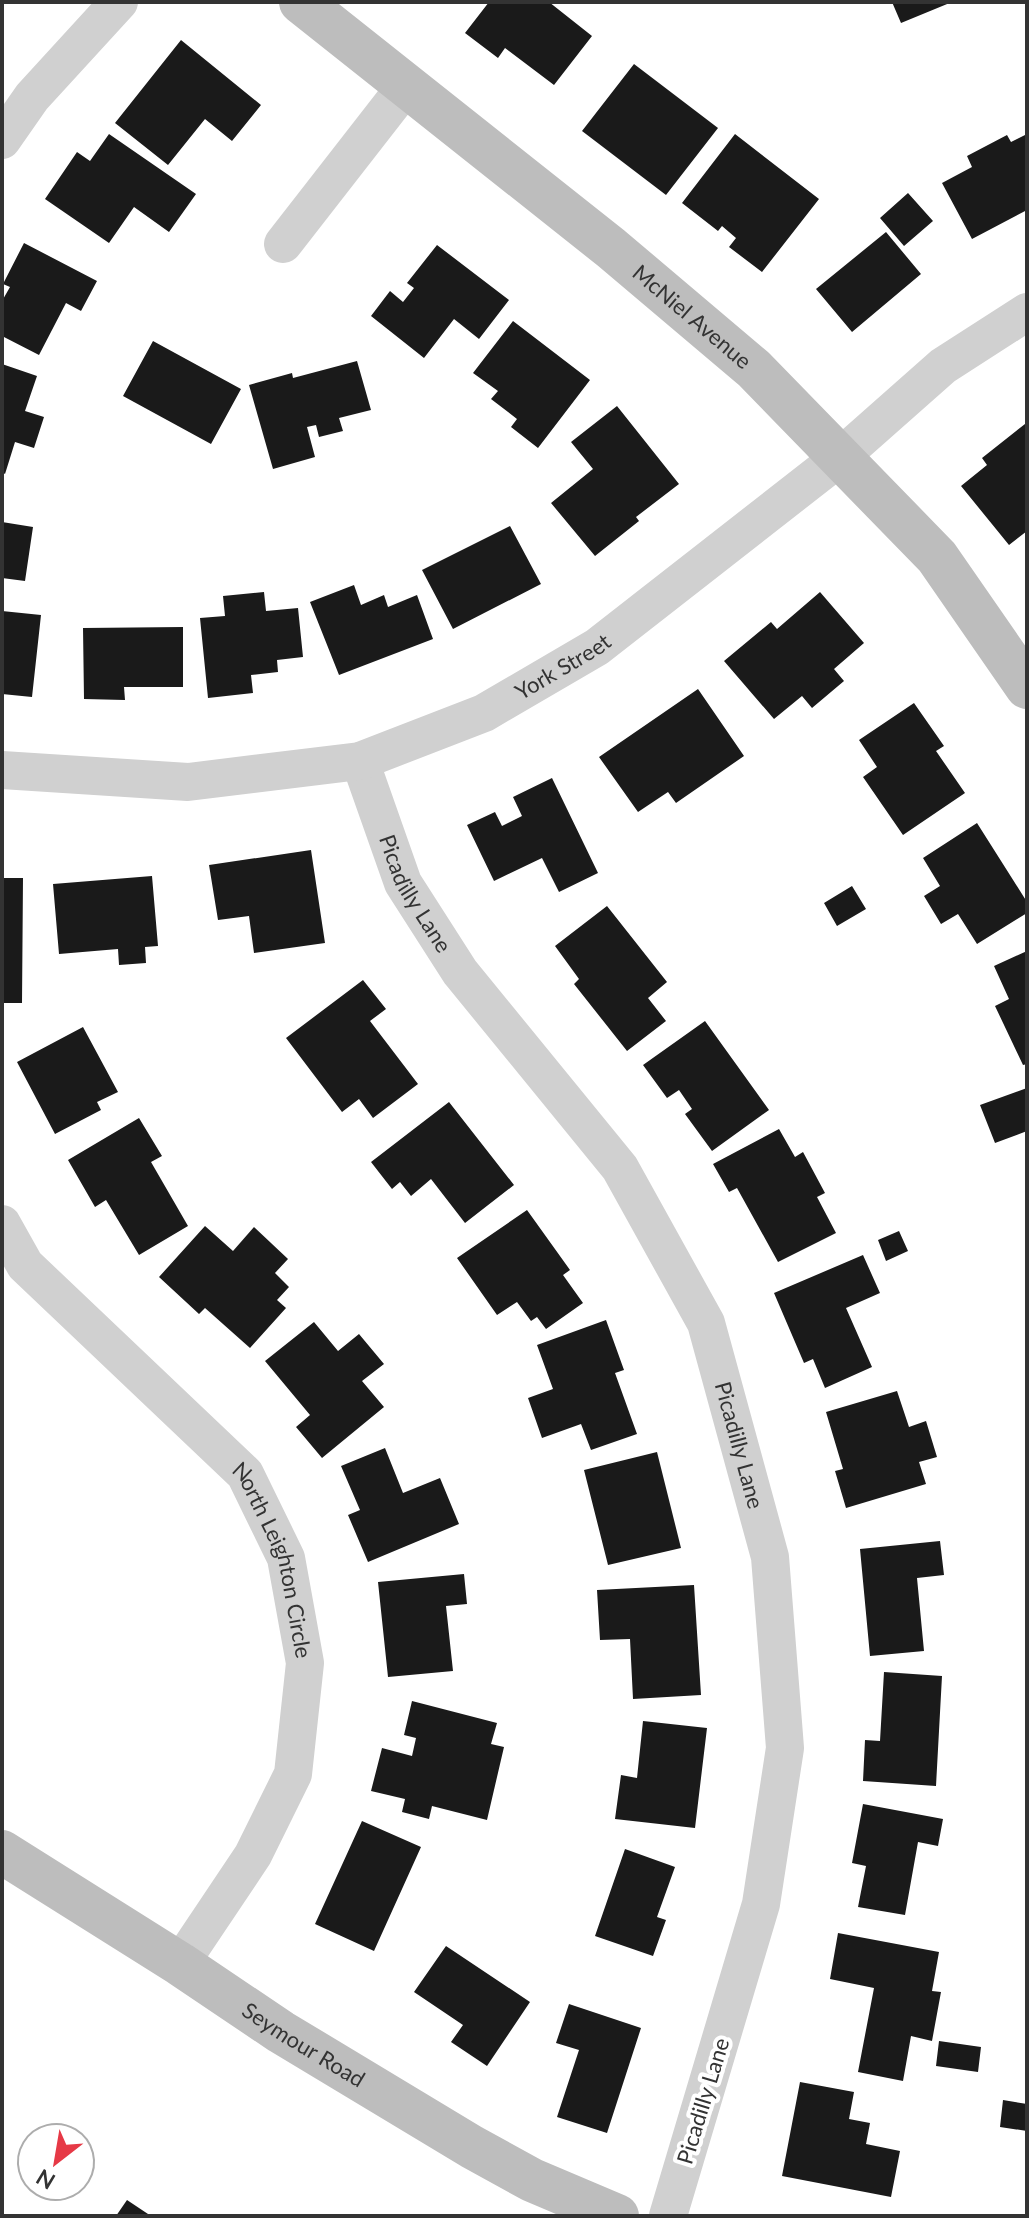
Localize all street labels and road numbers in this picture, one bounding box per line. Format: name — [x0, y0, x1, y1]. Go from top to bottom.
street label: McNiel Avenue — [628, 258, 757, 374]
street label: York Street — [510, 627, 616, 705]
street label: Picadilly Lane — [374, 831, 458, 957]
street label: Picadilly Lane — [710, 1379, 770, 1512]
street label: North Leighton Circle — [227, 1456, 318, 1660]
street label: Seymour Road — [237, 1996, 370, 2092]
street label: Picadilly Lane — [671, 2035, 734, 2167]

